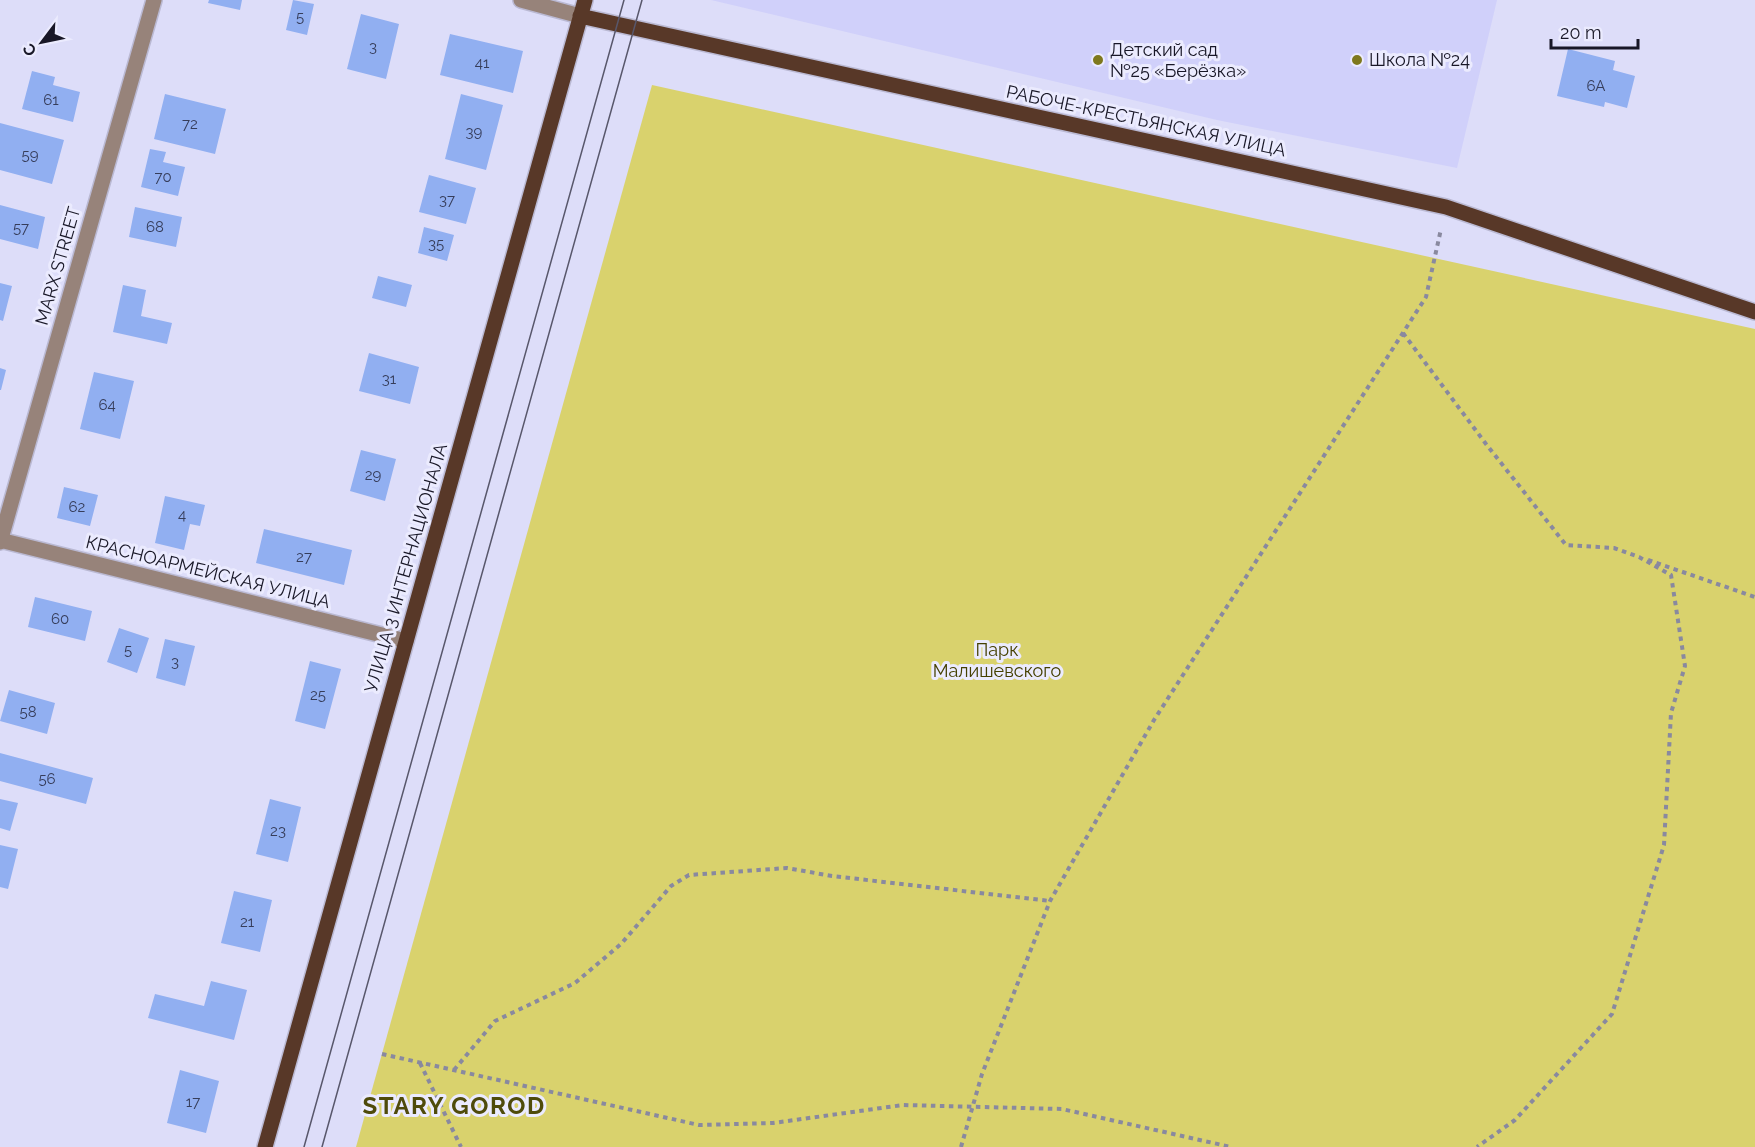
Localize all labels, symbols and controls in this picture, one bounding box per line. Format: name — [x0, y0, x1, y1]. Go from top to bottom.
house number: 5 — [296, 8, 304, 26]
north arrow — [12, 12, 72, 72]
scale bar — [1551, 12, 1638, 50]
text: 20 m — [1560, 22, 1602, 43]
house number: 3 — [369, 38, 377, 56]
place label: Детский сад №25 «Берёзка» — [1110, 39, 1246, 81]
text: С — [19, 40, 41, 59]
place label: Школа №24 — [1369, 49, 1470, 70]
marker: Детский сад №25 «Берёзка» — [1091, 53, 1105, 67]
marker: Школа №24 — [1350, 53, 1364, 67]
house number: 41 — [475, 54, 490, 72]
house number: 6А — [1587, 77, 1605, 95]
street label: РАБОЧЕ-КРЕСТЬЯНСКАЯ УЛИЦА — [1004, 81, 1288, 160]
house number: 61 — [43, 91, 59, 109]
house number: 72 — [182, 115, 198, 133]
house number: 39 — [466, 123, 483, 141]
house number: 59 — [22, 146, 39, 164]
house number: 70 — [154, 168, 172, 186]
house number: 37 — [439, 191, 455, 209]
street label: MARX STREET — [31, 204, 84, 327]
house number: 68 — [146, 218, 164, 236]
house number: 57 — [13, 219, 29, 237]
house number: 35 — [428, 235, 444, 253]
house number: 31 — [382, 370, 397, 388]
house number: 64 — [98, 396, 116, 414]
street label: УЛИЦА 3 ИНТЕРНАЦИОНАЛА — [360, 441, 451, 695]
house number: 29 — [365, 466, 382, 484]
house number: 62 — [69, 498, 86, 516]
house number: 4 — [178, 506, 186, 524]
street label: КРАСНОАРМЕЙСКАЯ УЛИЦА — [84, 531, 332, 612]
house number: 27 — [296, 548, 312, 566]
house number: 60 — [51, 610, 69, 628]
park label: Парк Малишевского — [933, 639, 1062, 681]
house number: 5 — [124, 641, 132, 659]
house number: 3 — [171, 653, 179, 671]
house number: 25 — [310, 686, 326, 704]
house number: 58 — [19, 703, 37, 721]
house number: 56 — [38, 770, 56, 788]
house number: 23 — [270, 822, 286, 840]
house number: 21 — [240, 913, 255, 931]
district label: STARY GOROD — [362, 1091, 546, 1120]
house number: 17 — [186, 1093, 200, 1111]

